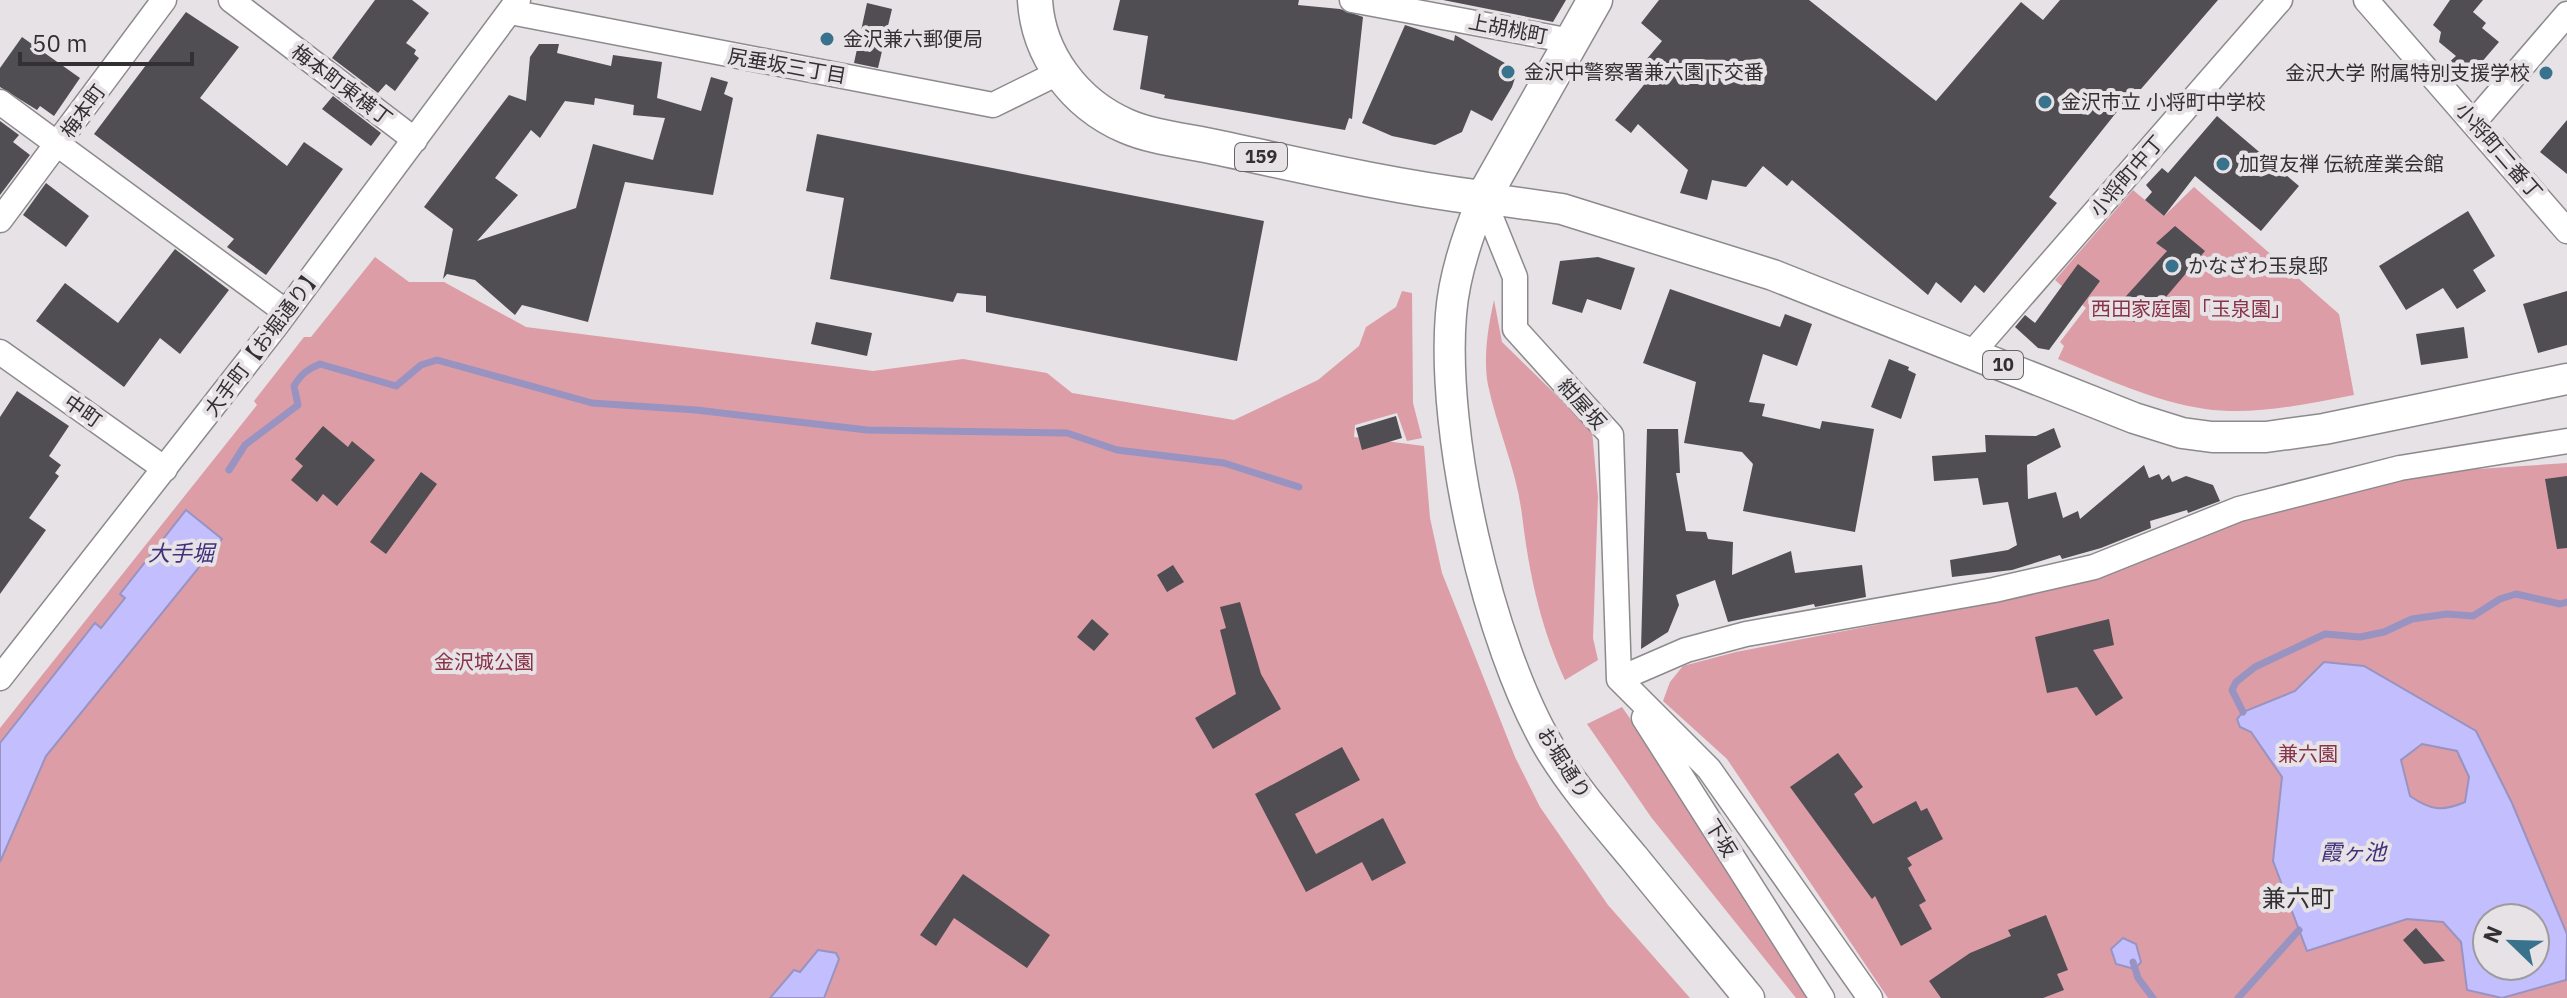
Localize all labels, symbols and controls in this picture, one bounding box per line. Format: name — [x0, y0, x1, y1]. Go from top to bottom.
street label: 上胡桃町 — [1466, 8, 1550, 49]
scale bar — [20, 16, 192, 66]
place label: 金沢兼六郵便局 — [843, 25, 983, 52]
text: 50 m — [32, 27, 87, 59]
marker: 金沢兼六郵便局 — [818, 30, 836, 48]
street label: 梅本町東横丁 — [286, 38, 398, 131]
street label: 尻垂坂三丁目 — [726, 42, 849, 89]
place label: 金沢中警察署兼六園下交番 — [1524, 58, 1764, 85]
place label: 金沢大学 附属特別支援学校 — [2285, 59, 2530, 86]
marker: 金沢中警察署兼六園下交番 — [1499, 63, 1517, 81]
marker: 金沢大学 附属特別支援学校 — [2537, 64, 2555, 82]
street label: 梅本町 — [54, 79, 111, 143]
place label: 金沢市立 小将町中学校 — [2061, 88, 2266, 115]
marker: 金沢市立 小将町中学校 — [2036, 93, 2054, 111]
street label: 小将町二番丁 — [2450, 97, 2549, 205]
street label: 小将町中丁 — [2084, 129, 2170, 222]
road number: 159 — [1235, 143, 1287, 171]
place label: 加賀友禅 伝統産業会館 — [2239, 150, 2444, 177]
marker: 加賀友禅 伝統産業会館 — [2214, 155, 2232, 173]
place label: かなざわ玉泉邸 — [2188, 252, 2328, 279]
marker: かなざわ玉泉邸 — [2163, 257, 2181, 275]
street label: 大手町【お堀通り】 — [198, 262, 328, 422]
park label: 西田家庭園「玉泉園」 — [2091, 295, 2291, 322]
road number: 10 — [1983, 351, 2023, 379]
street label: 紺屋坂 — [1552, 372, 1612, 435]
street label: 中町 — [59, 388, 107, 433]
water label: 大手堀 — [148, 538, 217, 567]
park label: 金沢城公園 — [434, 648, 534, 675]
street label: お堀通り — [1532, 722, 1597, 804]
park label: 兼六園 — [2278, 740, 2338, 767]
street label: 下坂 — [1699, 814, 1743, 862]
water label: 霞ヶ池 — [2320, 837, 2388, 866]
district label: 兼六町 — [2262, 882, 2334, 914]
north arrow — [2471, 902, 2551, 982]
text: N — [2476, 921, 2509, 947]

